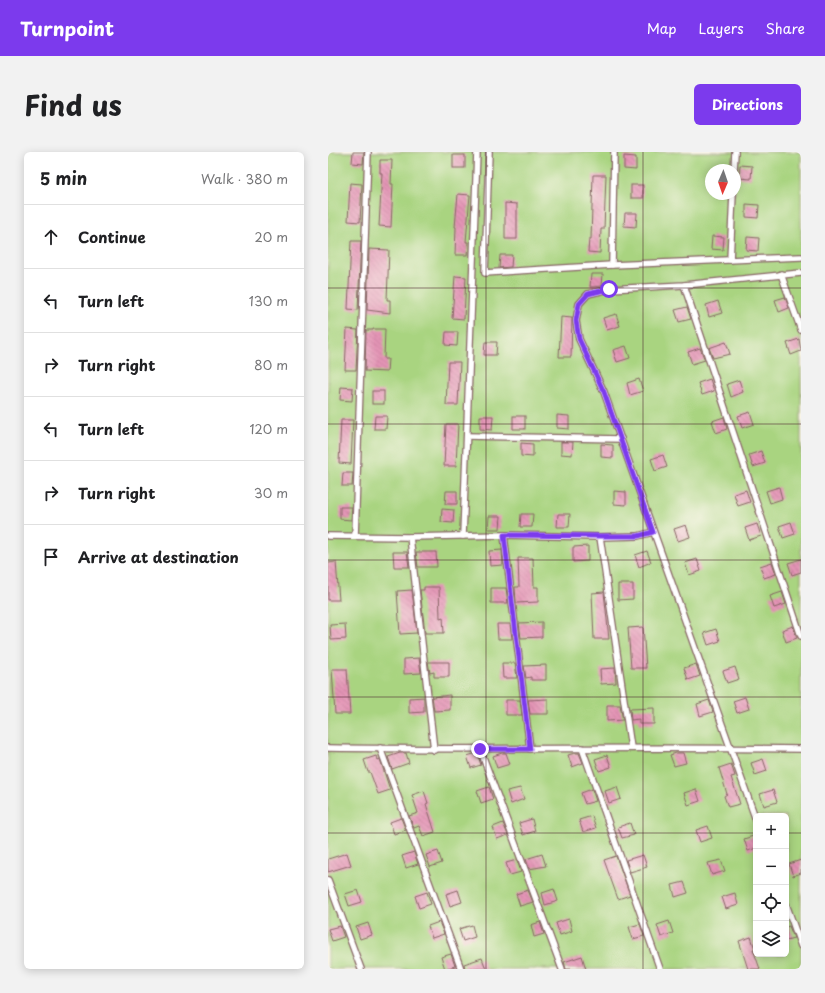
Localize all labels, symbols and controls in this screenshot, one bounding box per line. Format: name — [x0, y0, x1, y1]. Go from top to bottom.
text: Turnpoint — [20, 14, 114, 42]
text: Map — [647, 18, 677, 39]
text: Layers — [699, 18, 744, 39]
text: Share — [766, 18, 805, 39]
text: Find us — [24, 83, 122, 126]
button: Directions — [694, 84, 801, 125]
north arrow — [705, 164, 741, 200]
text: 5 min — [40, 165, 87, 191]
text: Walk · 380 m — [201, 169, 288, 188]
text: Continue — [78, 225, 146, 248]
icon: ahead — [40, 226, 62, 248]
text: 20 m — [254, 227, 288, 246]
route start — [600, 280, 618, 298]
text: Turn left — [78, 289, 144, 312]
icon: left — [40, 290, 62, 312]
text: 130 m — [249, 291, 288, 310]
text: Turn right — [78, 353, 155, 376]
icon: right — [40, 354, 62, 376]
text: 80 m — [254, 355, 288, 374]
text: Turn left — [78, 417, 144, 440]
icon: left — [40, 418, 62, 440]
text: 120 m — [249, 419, 288, 438]
text: Turn right — [78, 481, 155, 504]
icon: right — [40, 482, 62, 504]
text: 30 m — [254, 483, 288, 502]
text: Arrive at destination — [78, 545, 239, 568]
icon: arrive — [40, 546, 62, 568]
route end — [471, 740, 489, 758]
map controls — [753, 813, 789, 957]
button: + — [753, 813, 789, 849]
button: − — [753, 849, 789, 885]
button: locate — [753, 885, 789, 921]
button: layers — [753, 921, 789, 957]

